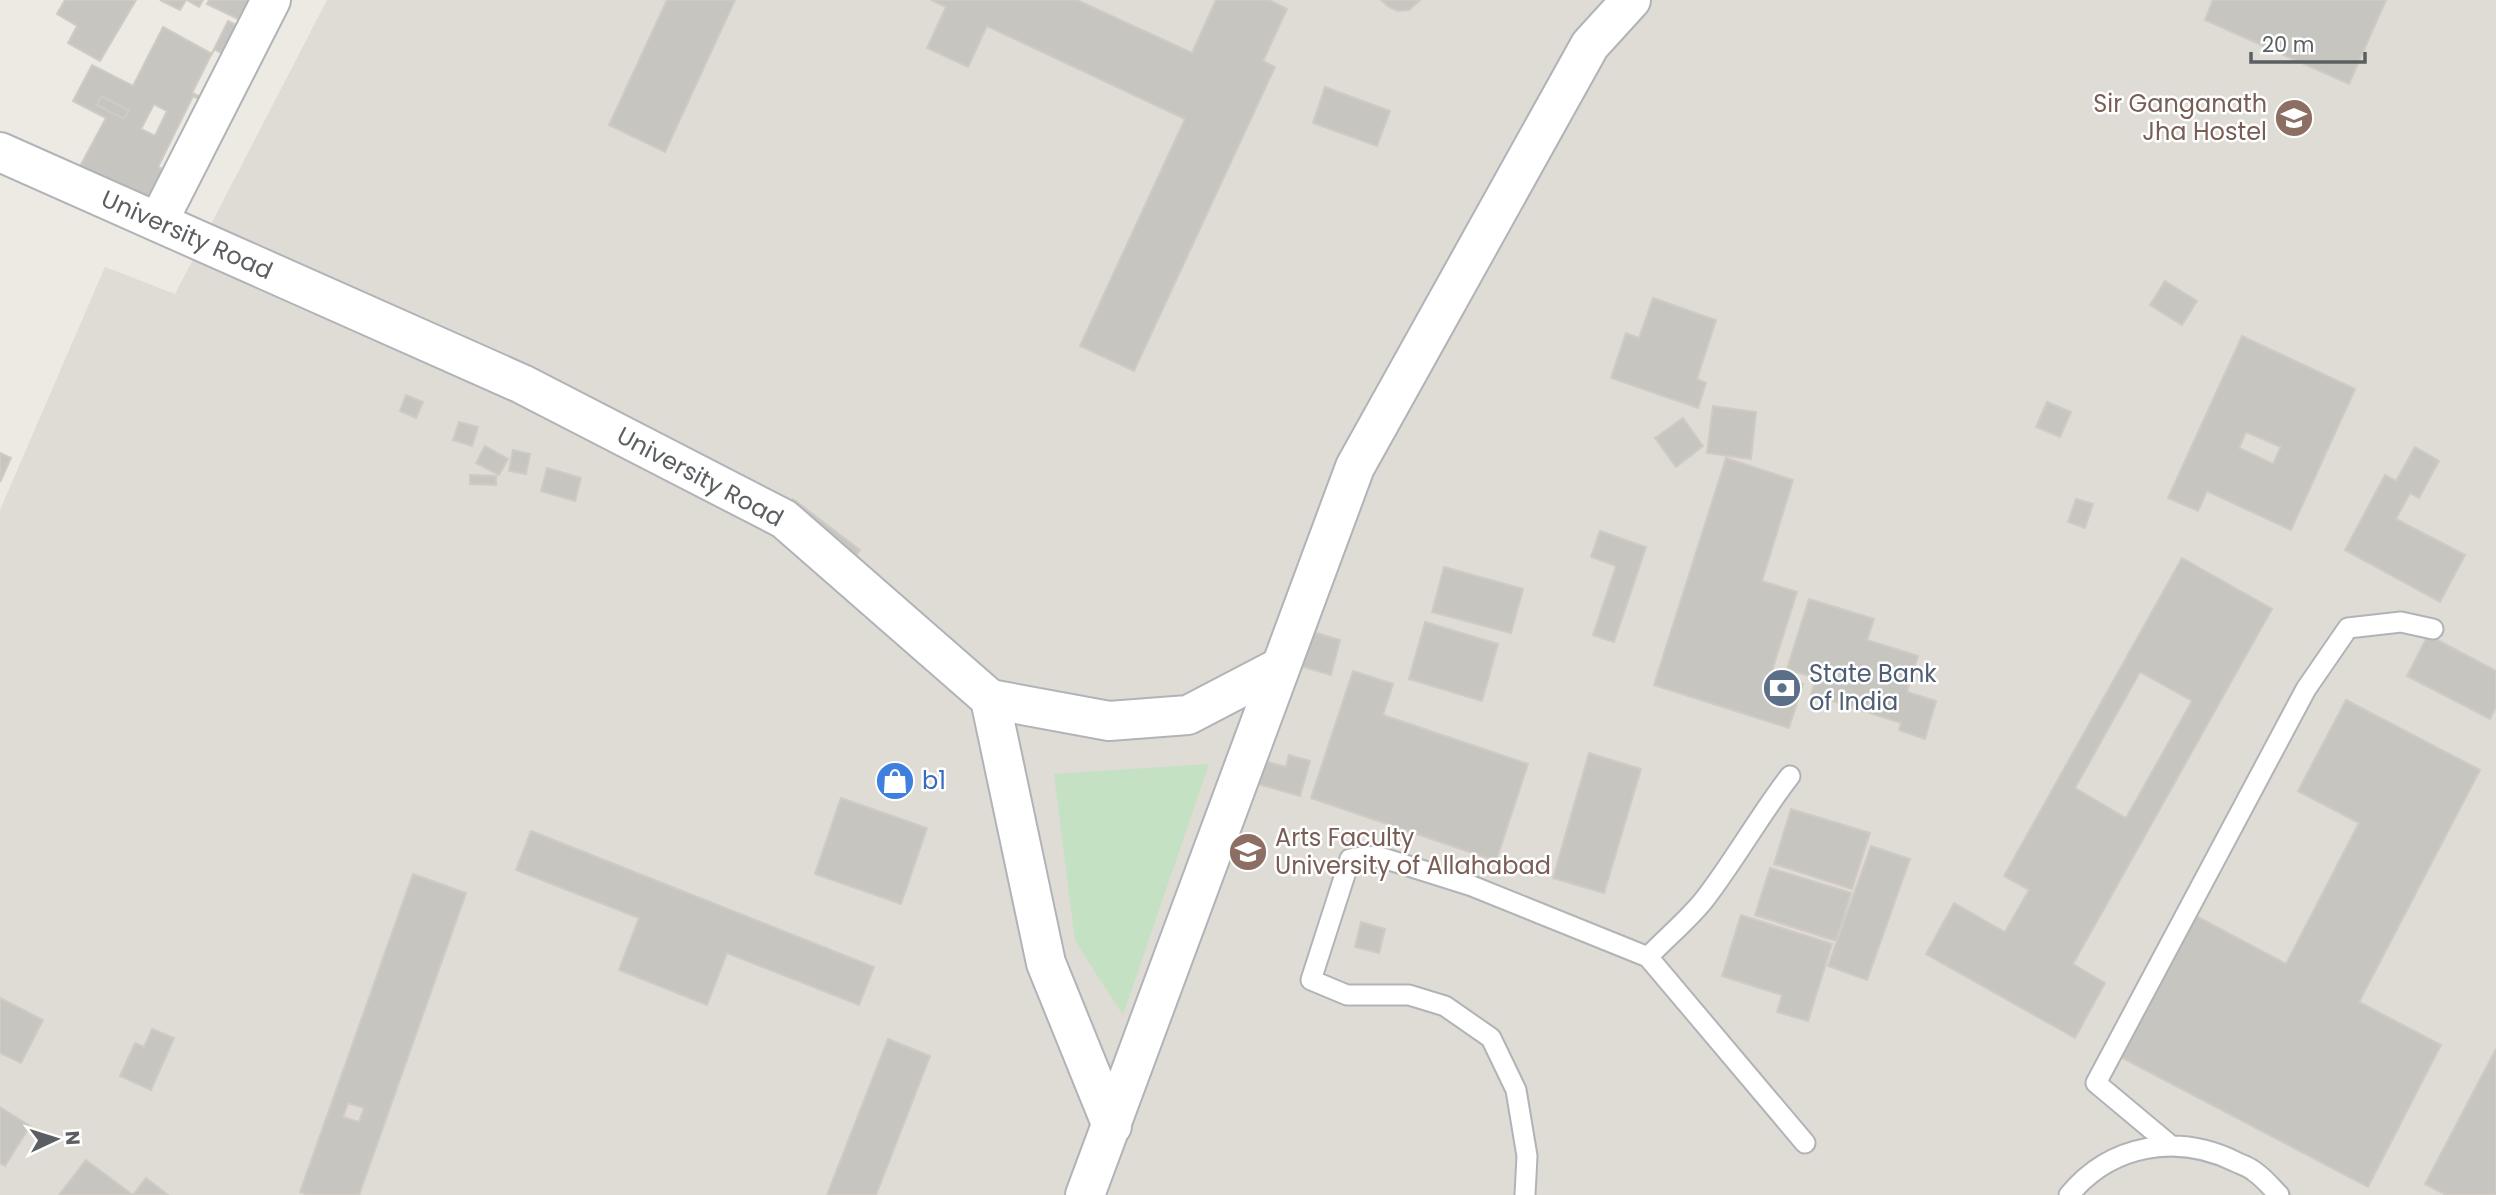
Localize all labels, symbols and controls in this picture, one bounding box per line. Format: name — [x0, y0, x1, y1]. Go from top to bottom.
scale bar — [2251, 21, 2365, 65]
text: 20 m — [2262, 30, 2315, 59]
place label: Sir Ganganath Jha Hostel — [2093, 87, 2267, 148]
school or university icon: Sir Ganganath Jha Hostel — [2273, 97, 2315, 139]
street label: University Road — [96, 182, 278, 287]
street label: University Road — [611, 419, 789, 534]
place label: State Bank of India — [1809, 657, 1937, 718]
bank icon: State Bank of India — [1761, 667, 1803, 709]
shop icon: b1 — [874, 760, 916, 802]
place label: b1 — [922, 764, 946, 797]
place label: Arts Faculty University of Allahabad — [1275, 821, 1551, 882]
school or university icon: Arts Faculty University of Allahabad — [1227, 831, 1269, 873]
north arrow — [21, 1104, 91, 1174]
text: N — [58, 1130, 86, 1146]

